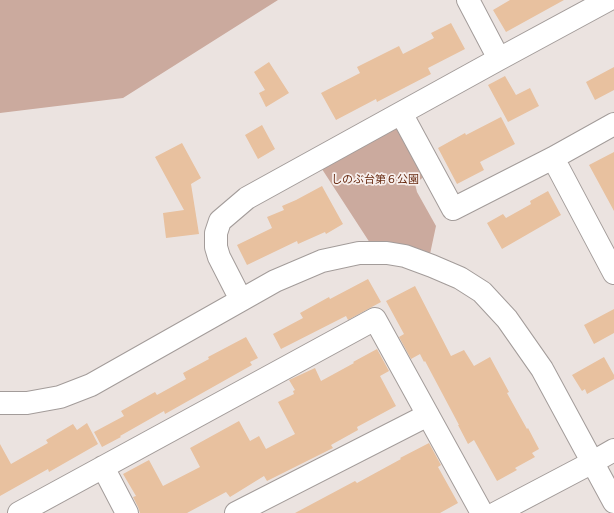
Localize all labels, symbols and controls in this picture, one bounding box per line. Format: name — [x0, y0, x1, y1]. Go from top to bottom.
park label: しのぶ台第６公園 — [331, 173, 419, 187]

